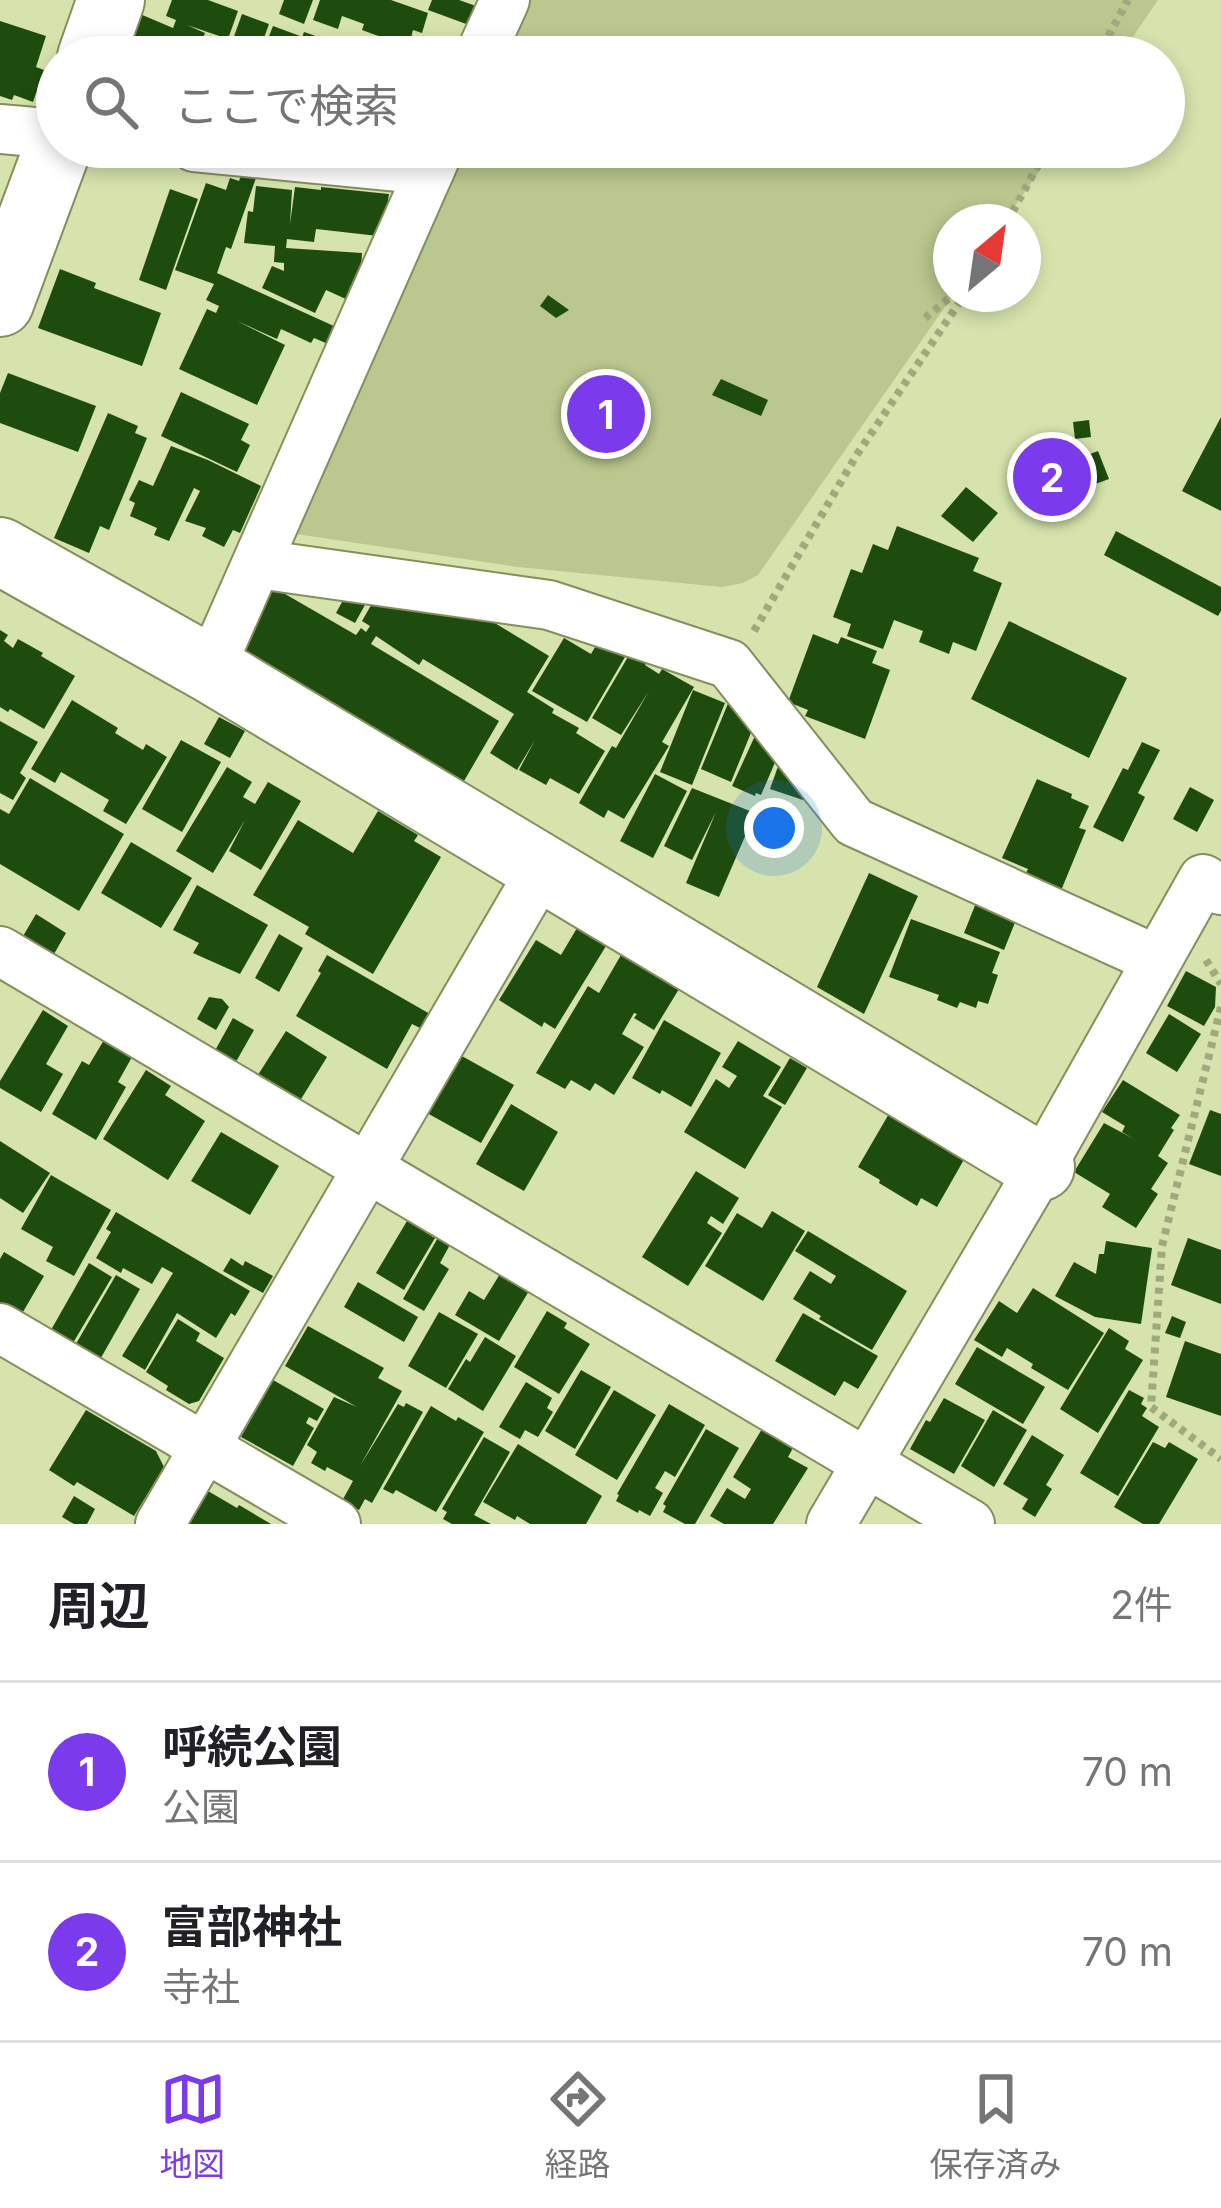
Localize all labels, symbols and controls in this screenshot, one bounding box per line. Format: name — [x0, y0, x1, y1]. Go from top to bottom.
search box — [36, 36, 1185, 168]
icon: search — [78, 69, 144, 135]
text: ここで検索 — [174, 78, 399, 133]
north arrow — [933, 204, 1041, 312]
pin: 1 — [567, 369, 645, 459]
pin: 2 — [1013, 432, 1091, 522]
your location — [744, 798, 804, 858]
text: 周辺 — [48, 1575, 150, 1636]
text: 2件 — [1110, 1581, 1173, 1628]
text: 呼続公園 — [162, 1719, 342, 1774]
text: 1 — [79, 1748, 95, 1795]
text: 70 m — [1082, 1748, 1173, 1795]
text: 公園 — [162, 1783, 240, 1830]
text: 富部神社 — [162, 1899, 342, 1954]
text: 2 — [75, 1928, 99, 1975]
text: 70 m — [1082, 1928, 1173, 1975]
text: 寺社 — [162, 1963, 240, 2010]
tab: 地図 — [160, 2066, 226, 2186]
tab: 経路 — [545, 2066, 611, 2186]
tab: 保存済み — [930, 2066, 1062, 2186]

